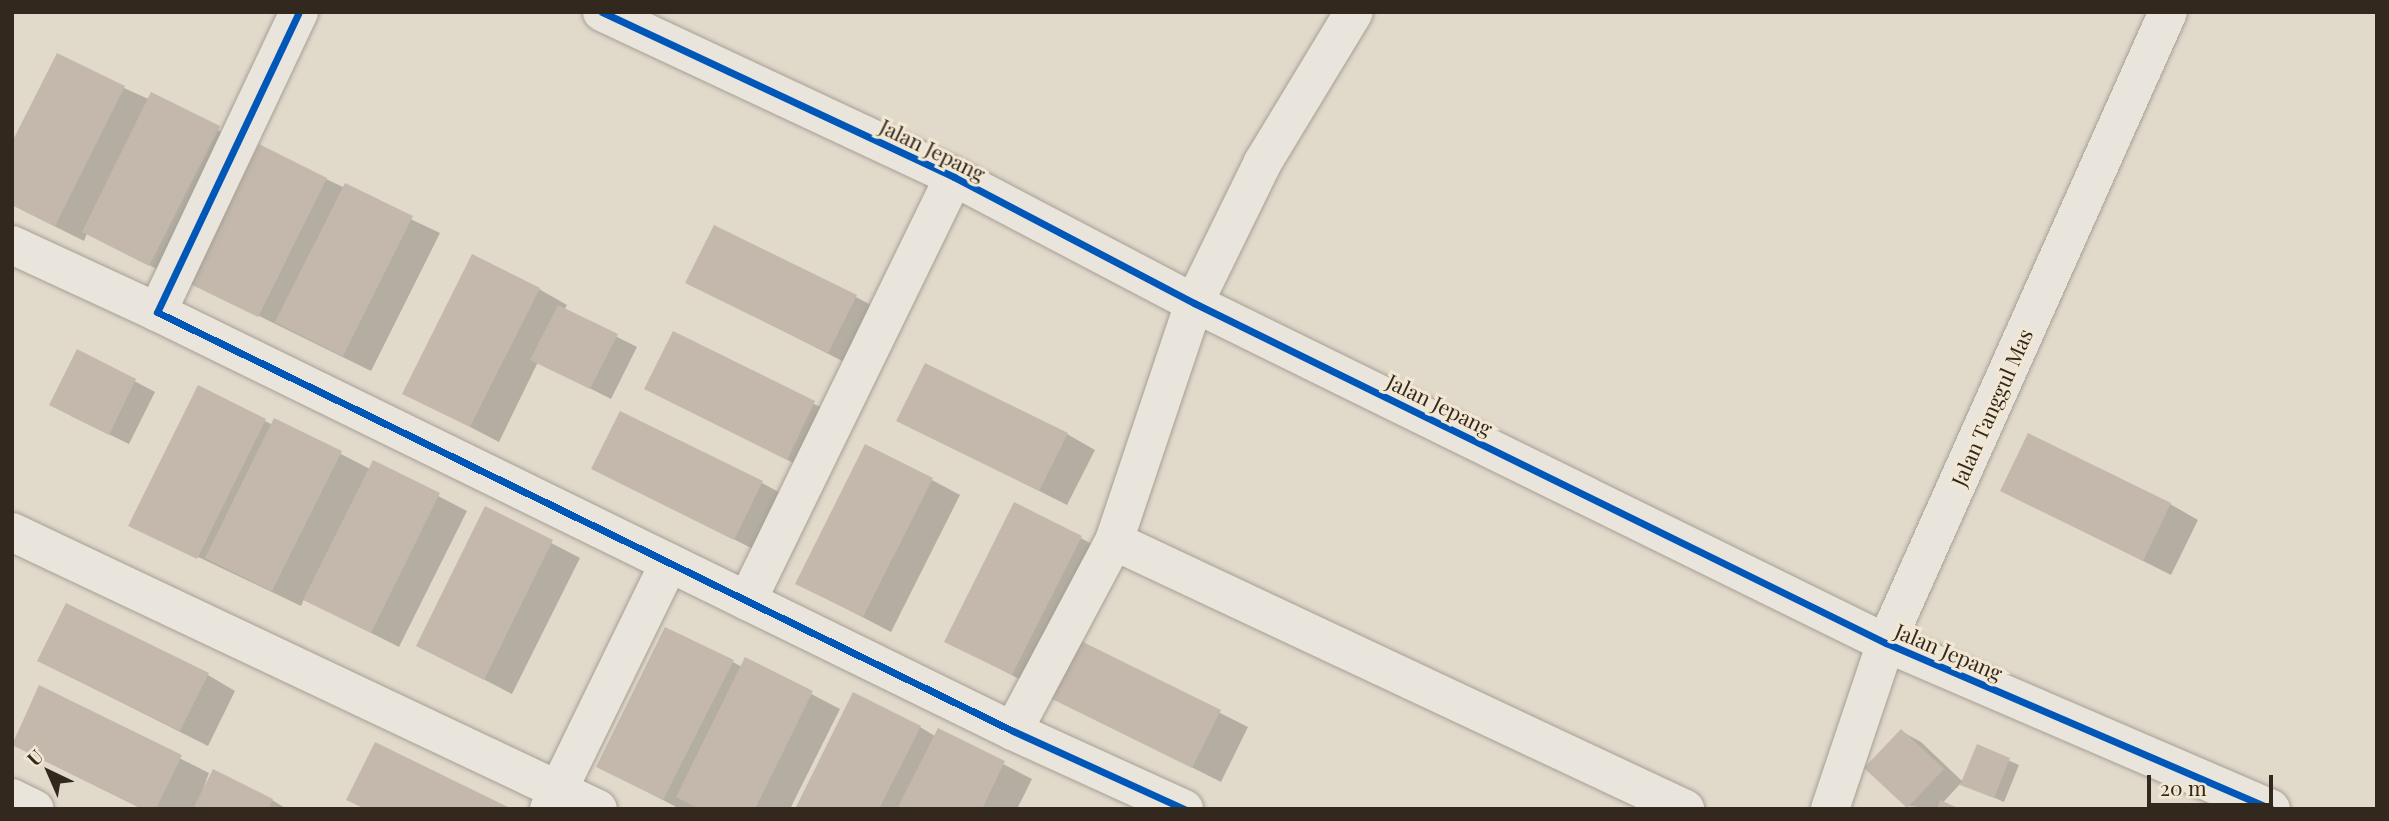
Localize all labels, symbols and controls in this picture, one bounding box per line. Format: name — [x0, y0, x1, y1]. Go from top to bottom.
street label: Jalan Jepang — [876, 113, 990, 185]
street label: Jalan Tanggul Mas — [1945, 324, 2037, 490]
street label: Jalan Jepang — [1383, 368, 1497, 440]
street label: Jalan Jepang — [1891, 617, 2007, 685]
north arrow — [14, 737, 84, 807]
text: U — [21, 743, 48, 771]
scale bar — [2151, 762, 2277, 806]
text: 20 m — [2160, 773, 2207, 801]

